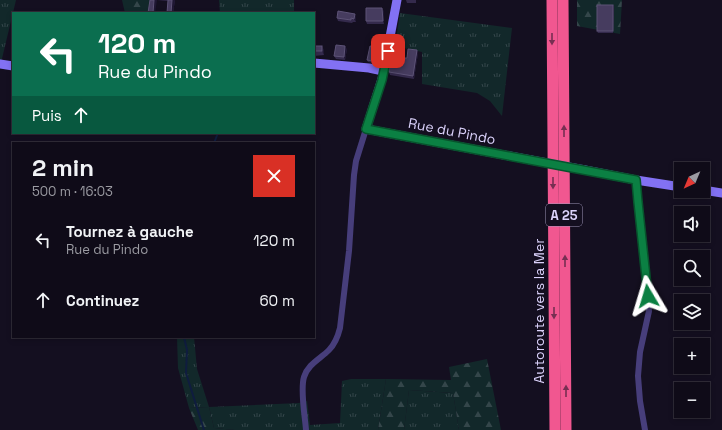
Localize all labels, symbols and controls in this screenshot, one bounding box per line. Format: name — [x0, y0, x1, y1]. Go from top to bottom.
text: 120 m — [98, 25, 176, 61]
icon: left — [32, 28, 84, 80]
one-way arrow — [549, 33, 555, 46]
pin — [371, 34, 405, 68]
icon: arrive — [377, 40, 399, 62]
text: Rue du Pindo — [98, 60, 212, 83]
icon: ahead — [70, 104, 92, 126]
text: Puis — [32, 106, 62, 125]
street label: Rue du Pindo — [407, 114, 497, 148]
one-way arrow — [561, 124, 567, 137]
text: 2 min — [32, 152, 94, 183]
button: close — [253, 155, 295, 197]
north arrow — [674, 162, 710, 198]
map controls — [674, 162, 710, 418]
one-way arrow — [550, 177, 556, 190]
text: 500 m · 16:03 — [32, 183, 113, 200]
road number: A 25 — [546, 204, 582, 226]
button: sound — [674, 206, 710, 242]
text: Tournez à gauche — [66, 222, 194, 241]
icon: left — [32, 229, 54, 251]
text: 120 m — [253, 231, 295, 250]
street label: Autoroute vers la Mer — [530, 239, 548, 383]
text: Rue du Pindo — [66, 241, 148, 258]
button: search — [674, 250, 710, 286]
one-way arrow — [562, 254, 568, 267]
position arrow — [627, 275, 669, 317]
icon: ahead — [32, 289, 54, 311]
text: Continuez — [66, 291, 139, 310]
text: 60 m — [259, 291, 295, 310]
button: layers — [674, 294, 710, 330]
one-way arrow — [551, 307, 557, 320]
button: + — [674, 338, 710, 374]
button: − — [674, 382, 710, 418]
one-way arrow — [563, 384, 569, 397]

